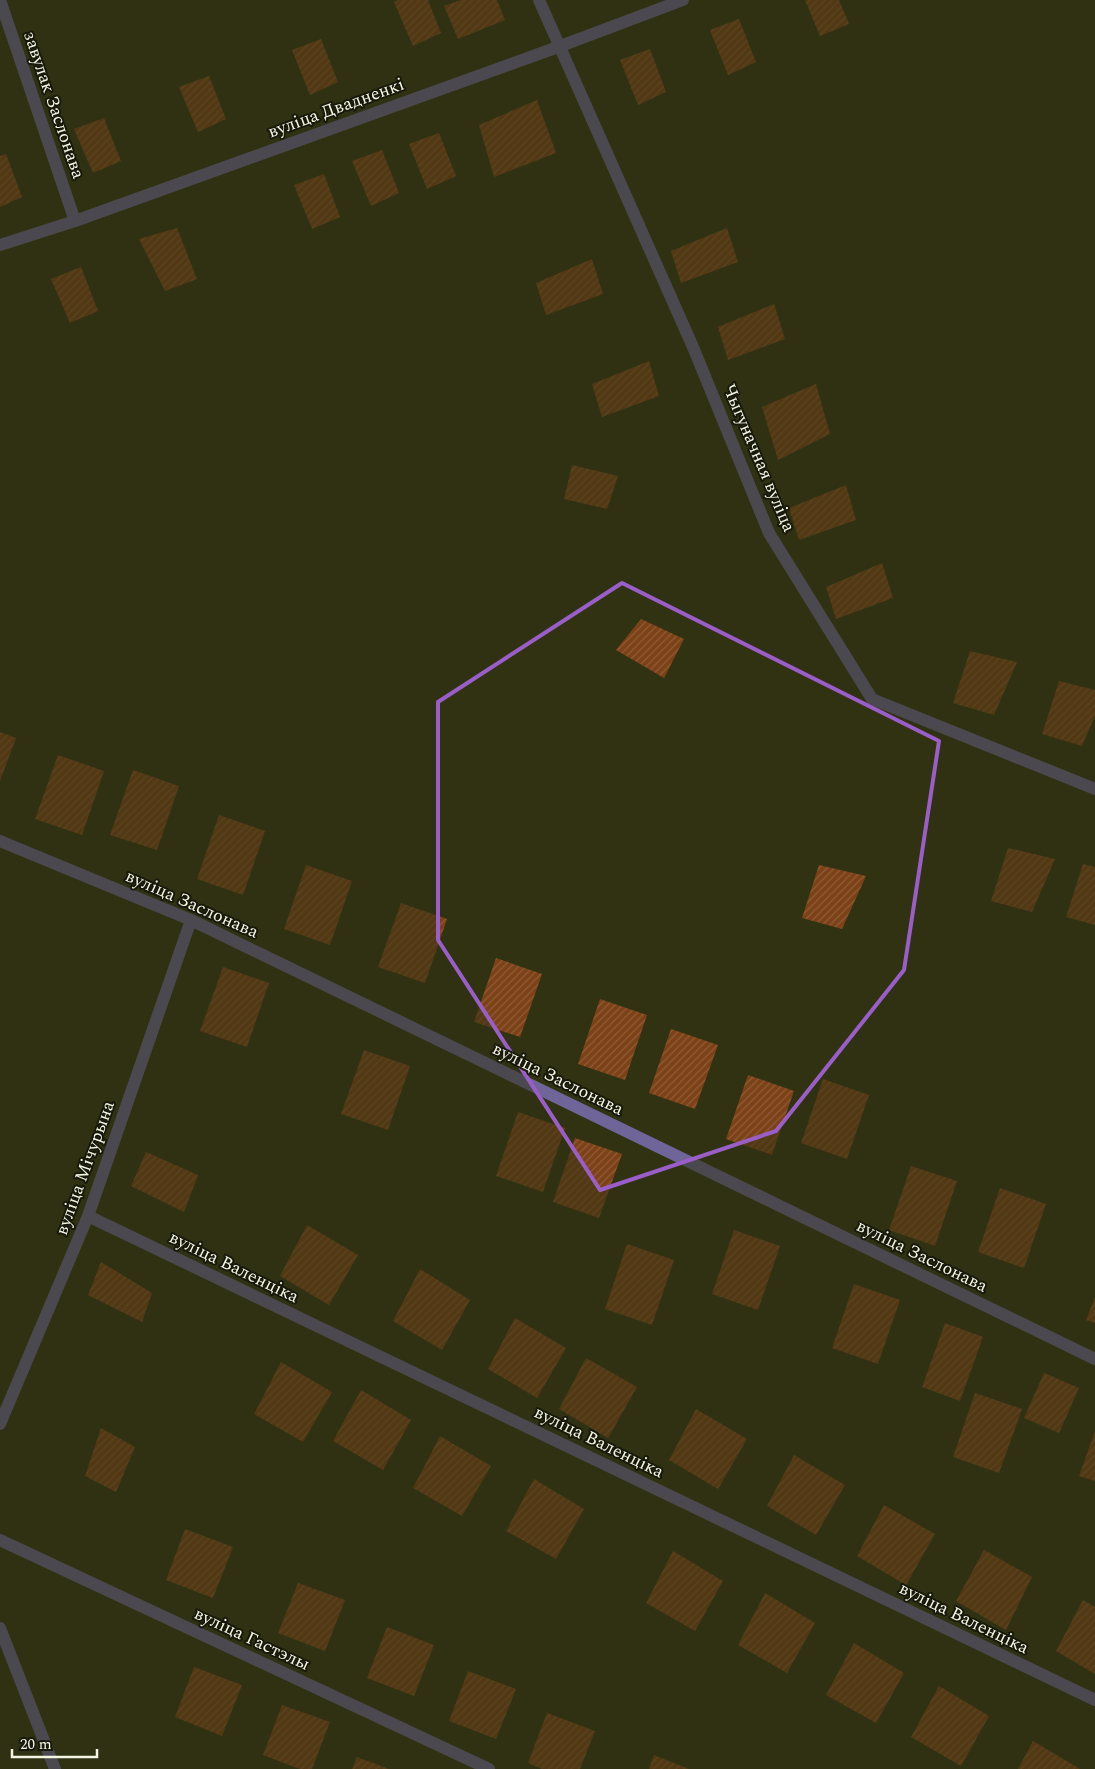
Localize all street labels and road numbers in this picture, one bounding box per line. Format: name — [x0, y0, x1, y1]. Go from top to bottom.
street label: завулак Заслонава — [16, 28, 92, 183]
street label: вуліца Двадненкі — [264, 71, 408, 145]
street label: Чыгуначная вуліца — [716, 380, 802, 536]
street label: вуліца Заслонава — [121, 863, 263, 946]
street label: вуліца Заслонава — [488, 1035, 628, 1123]
street label: вуліца Мічурына — [48, 1097, 122, 1239]
street label: вуліца Заслонава — [852, 1212, 992, 1300]
street label: вуліца Валенціка — [165, 1224, 304, 1310]
street label: вуліца Валенціка — [530, 1399, 669, 1485]
street label: вуліца Валенціка — [895, 1575, 1034, 1661]
street label: вуліца Гастэлы — [190, 1600, 314, 1678]

